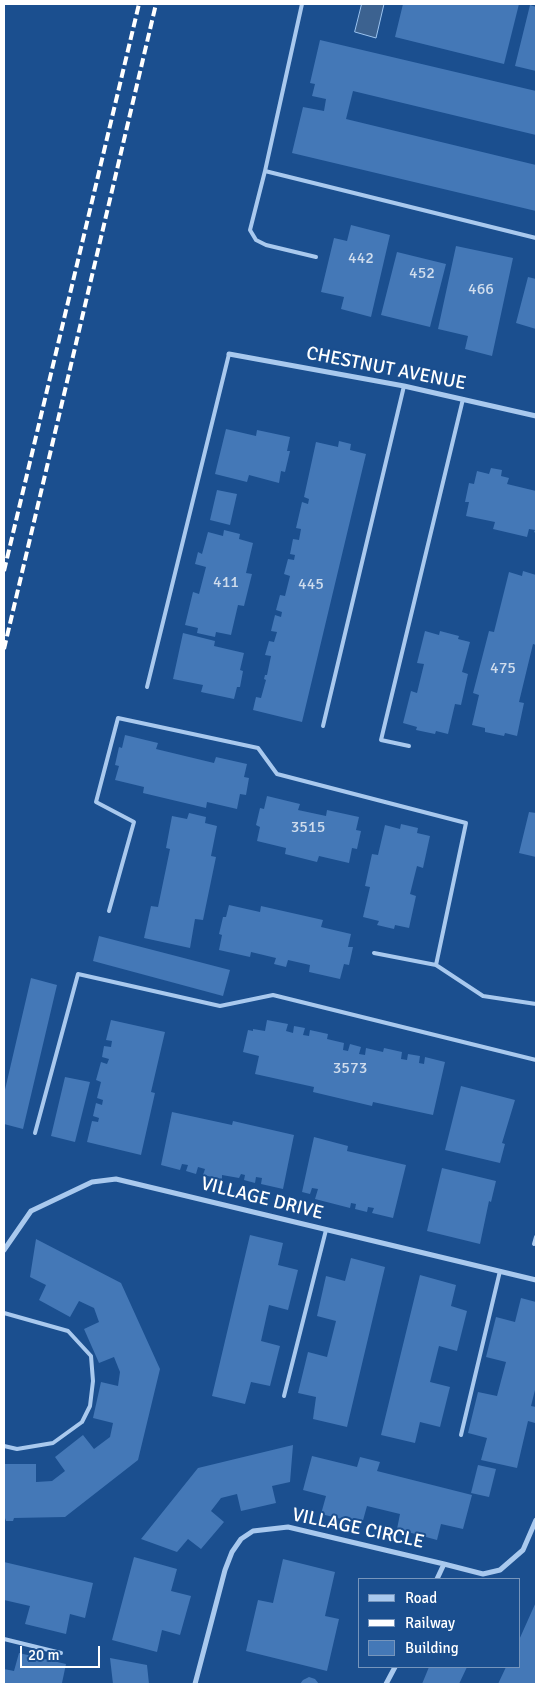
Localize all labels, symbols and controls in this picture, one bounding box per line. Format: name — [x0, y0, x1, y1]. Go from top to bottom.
house number: 442 — [348, 249, 374, 269]
house number: 452 — [409, 264, 435, 284]
house number: 466 — [468, 280, 494, 300]
street label: CHESTNUT AVENUE — [304, 342, 468, 396]
house number: 411 — [213, 573, 239, 593]
house number: 445 — [298, 575, 324, 595]
house number: 475 — [490, 659, 516, 679]
house number: 3515 — [291, 818, 325, 838]
house number: 3573 — [333, 1059, 367, 1079]
street label: VILLAGE DRIVE — [198, 1173, 326, 1225]
street label: VILLAGE CIRCLE — [290, 1504, 426, 1554]
legend — [358, 1578, 520, 1668]
text: Road — [405, 1589, 437, 1607]
text: Railway — [405, 1614, 455, 1632]
scale bar — [22, 1636, 102, 1668]
text: Building — [405, 1639, 459, 1657]
text: 20 m — [28, 1646, 59, 1664]

